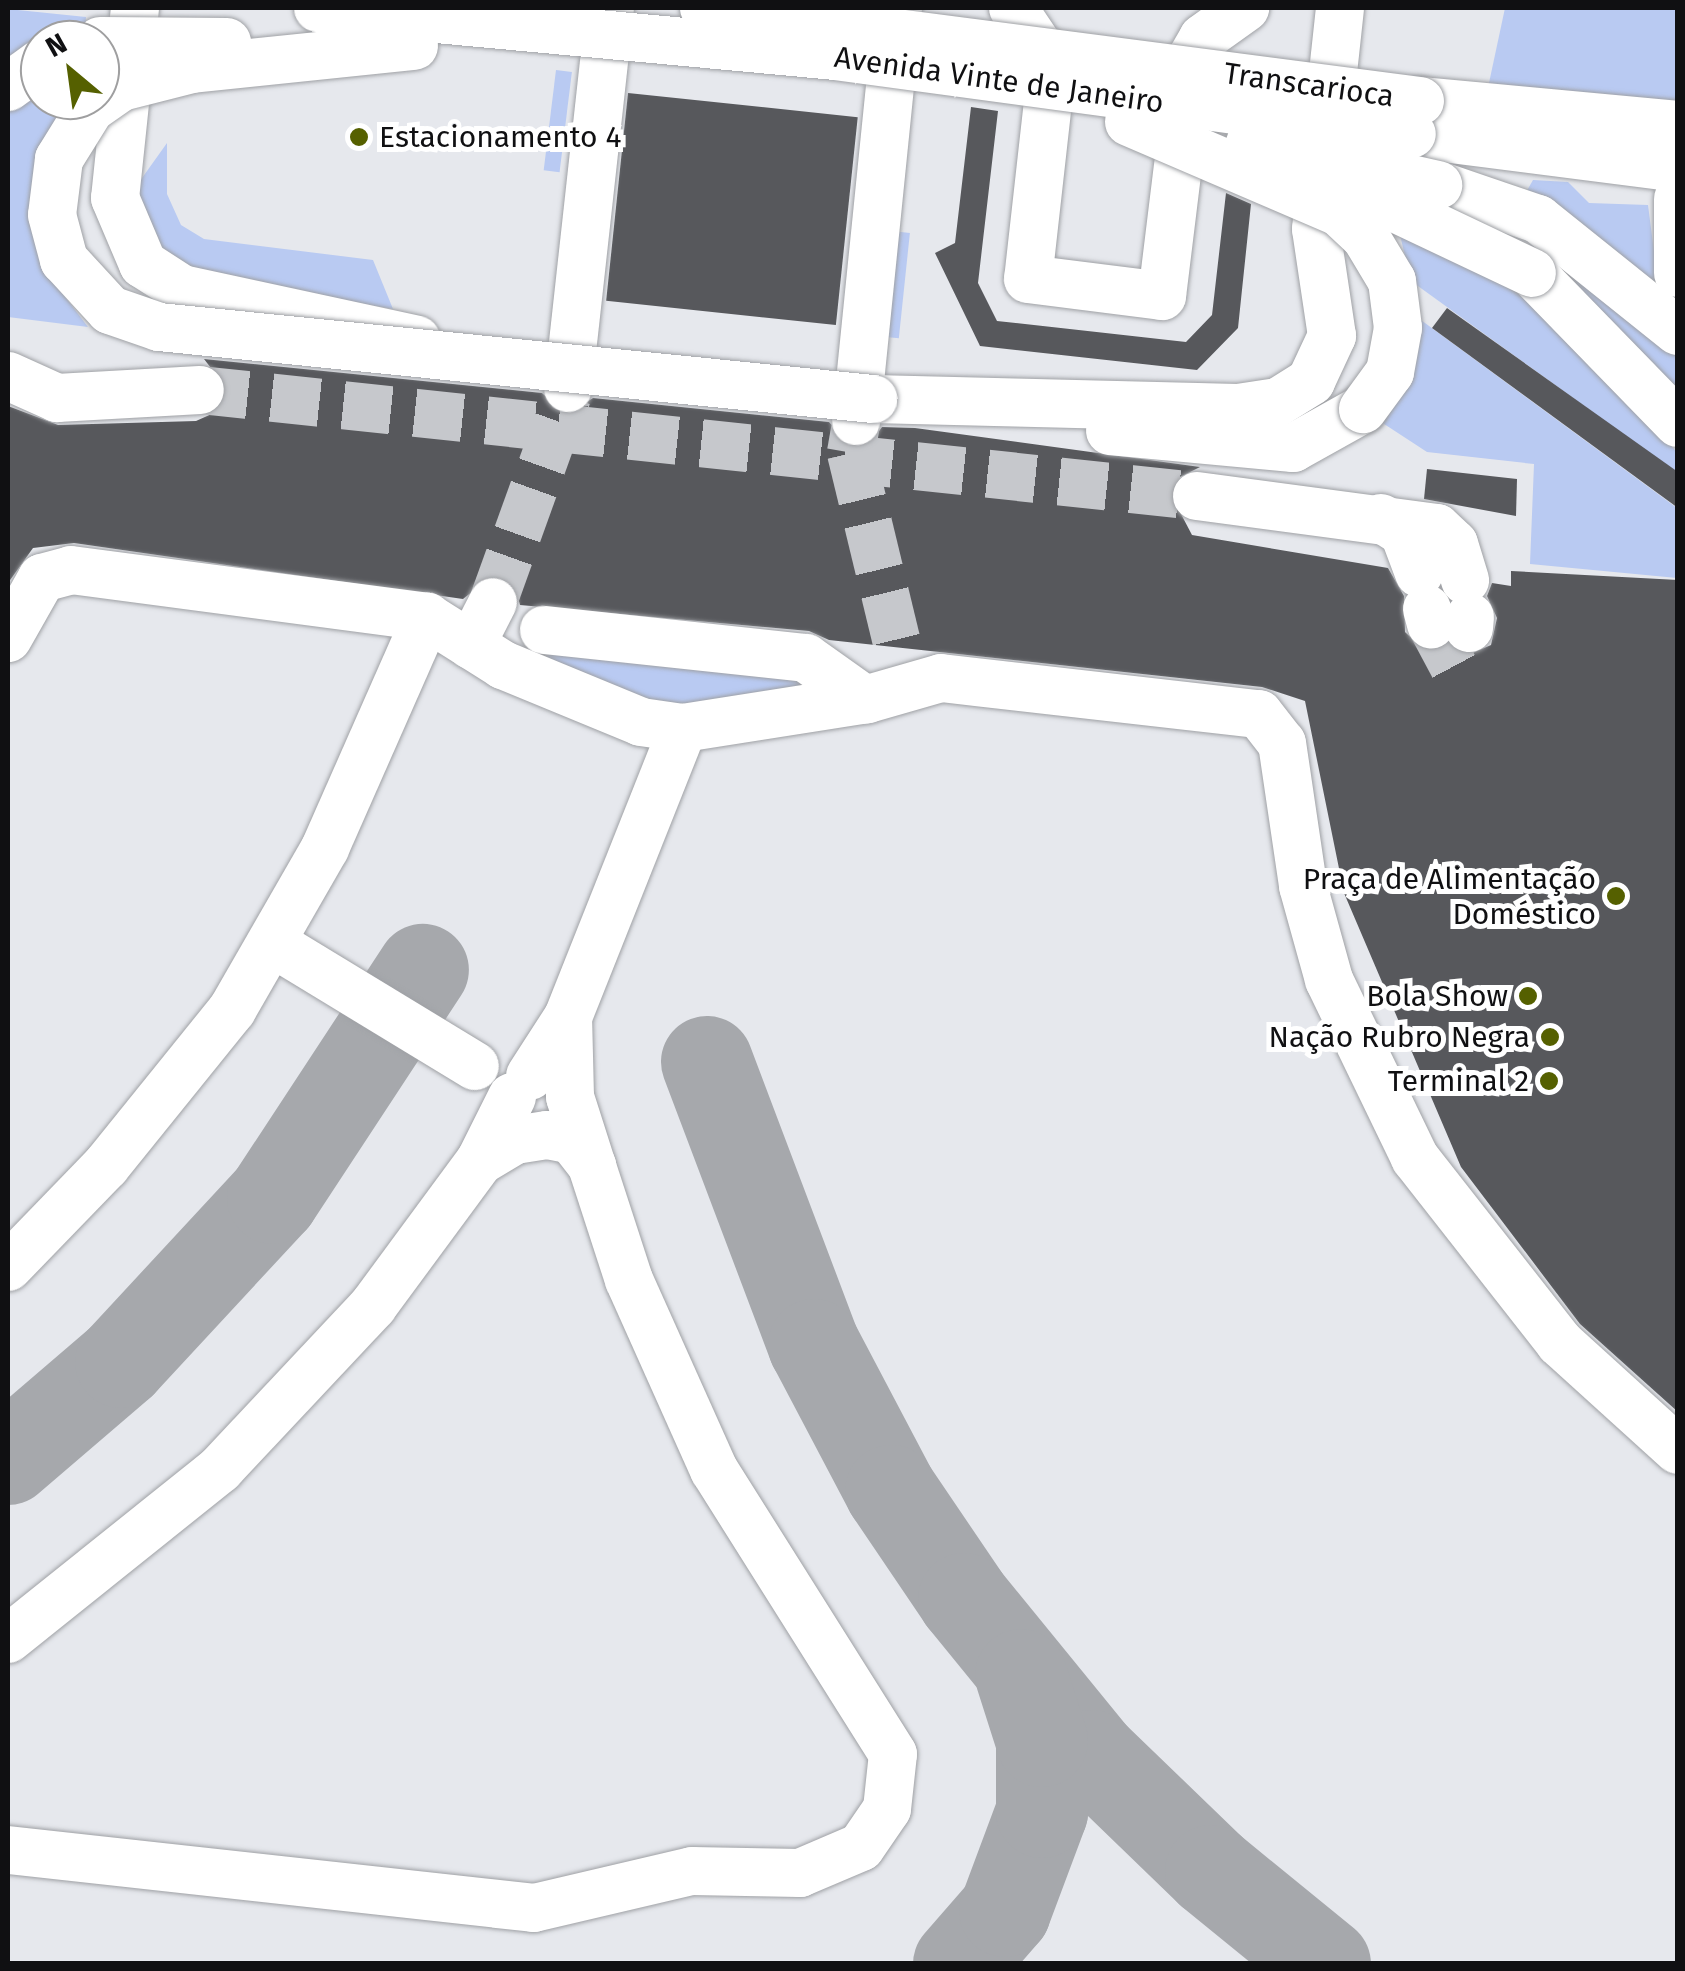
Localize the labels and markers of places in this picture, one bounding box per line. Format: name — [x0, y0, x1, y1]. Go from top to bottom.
place label: Estacionamento 4 — [379, 119, 622, 155]
marker: Estacionamento 4 — [348, 126, 370, 148]
place label: Praça de Alimentação Doméstico — [1303, 861, 1596, 932]
marker: Praça de Alimentação Doméstico — [1605, 885, 1627, 907]
place label: Bola Show — [1366, 978, 1508, 1014]
marker: Bola Show — [1517, 985, 1539, 1007]
place label: Nação Rubro Negra — [1268, 1019, 1530, 1055]
marker: Nação Rubro Negra — [1539, 1026, 1561, 1048]
place label: Terminal 2 — [1388, 1063, 1529, 1099]
marker: Terminal 2 — [1538, 1070, 1560, 1092]

